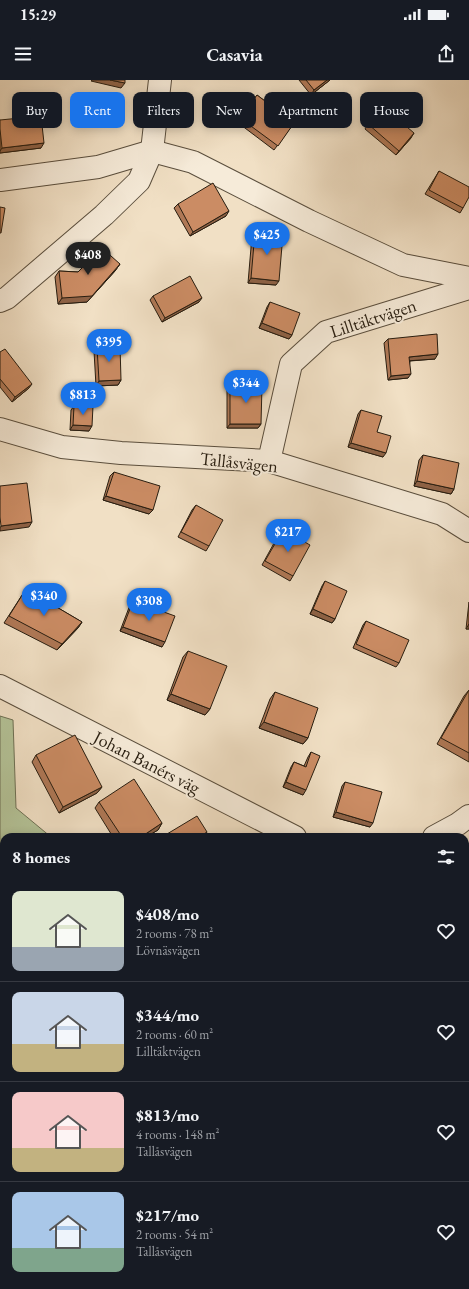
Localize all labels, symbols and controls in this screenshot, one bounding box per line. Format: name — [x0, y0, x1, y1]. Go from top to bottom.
text: 15:29 — [20, 5, 56, 24]
icon: menu — [12, 43, 34, 65]
text: Casavia — [206, 43, 263, 66]
icon: share — [435, 43, 457, 65]
chip: Buy — [12, 92, 62, 128]
chip: Rent — [70, 92, 125, 128]
chip: Filters — [133, 92, 194, 128]
chip: New — [202, 92, 256, 128]
chip: Apartment — [264, 92, 352, 128]
chip: House — [360, 92, 423, 128]
pin: $425 — [243, 222, 291, 256]
text: $425 — [254, 226, 280, 243]
pin: $408 — [64, 242, 112, 276]
text: $408 — [75, 246, 101, 263]
street label: Lilltäktvägen — [327, 293, 420, 343]
pin: $395 — [85, 329, 133, 363]
text: $395 — [96, 333, 122, 350]
pin: $344 — [222, 370, 270, 404]
text: $344 — [233, 374, 259, 391]
pin: $813 — [59, 382, 107, 416]
text: $813 — [70, 386, 96, 403]
street label: Tallåsvägen — [199, 446, 280, 478]
pin: $217 — [264, 519, 312, 553]
text: $217 — [275, 523, 301, 540]
pin: $340 — [20, 583, 68, 617]
text: $340 — [31, 587, 57, 604]
pin: $308 — [125, 588, 173, 622]
text: $308 — [136, 592, 162, 609]
street label: Johan Banérs väg — [88, 724, 204, 799]
text: 8 homes — [12, 846, 70, 868]
icon: filters — [435, 846, 457, 868]
text: $408/mo — [136, 903, 199, 925]
icon: home — [44, 907, 92, 955]
icon: heart — [435, 920, 457, 942]
text: 2 rooms · 78 m² — [136, 925, 213, 942]
text: Lövnäsvägen — [136, 942, 200, 959]
text: $344/mo — [136, 1004, 199, 1026]
icon: home — [44, 1008, 92, 1056]
icon: heart — [435, 1021, 457, 1043]
text: 2 rooms · 60 m² — [136, 1026, 213, 1043]
text: Lilltäktvägen — [136, 1043, 201, 1060]
text: $813/mo — [136, 1104, 199, 1126]
icon: home — [44, 1108, 92, 1156]
icon: heart — [435, 1121, 457, 1143]
text: 4 rooms · 148 m² — [136, 1126, 220, 1143]
text: Tallåsvägen — [136, 1143, 192, 1160]
text: $217/mo — [136, 1204, 199, 1226]
icon: home — [44, 1208, 92, 1256]
icon: heart — [435, 1221, 457, 1243]
text: 2 rooms · 54 m² — [136, 1226, 213, 1243]
text: Tallåsvägen — [136, 1243, 192, 1260]

